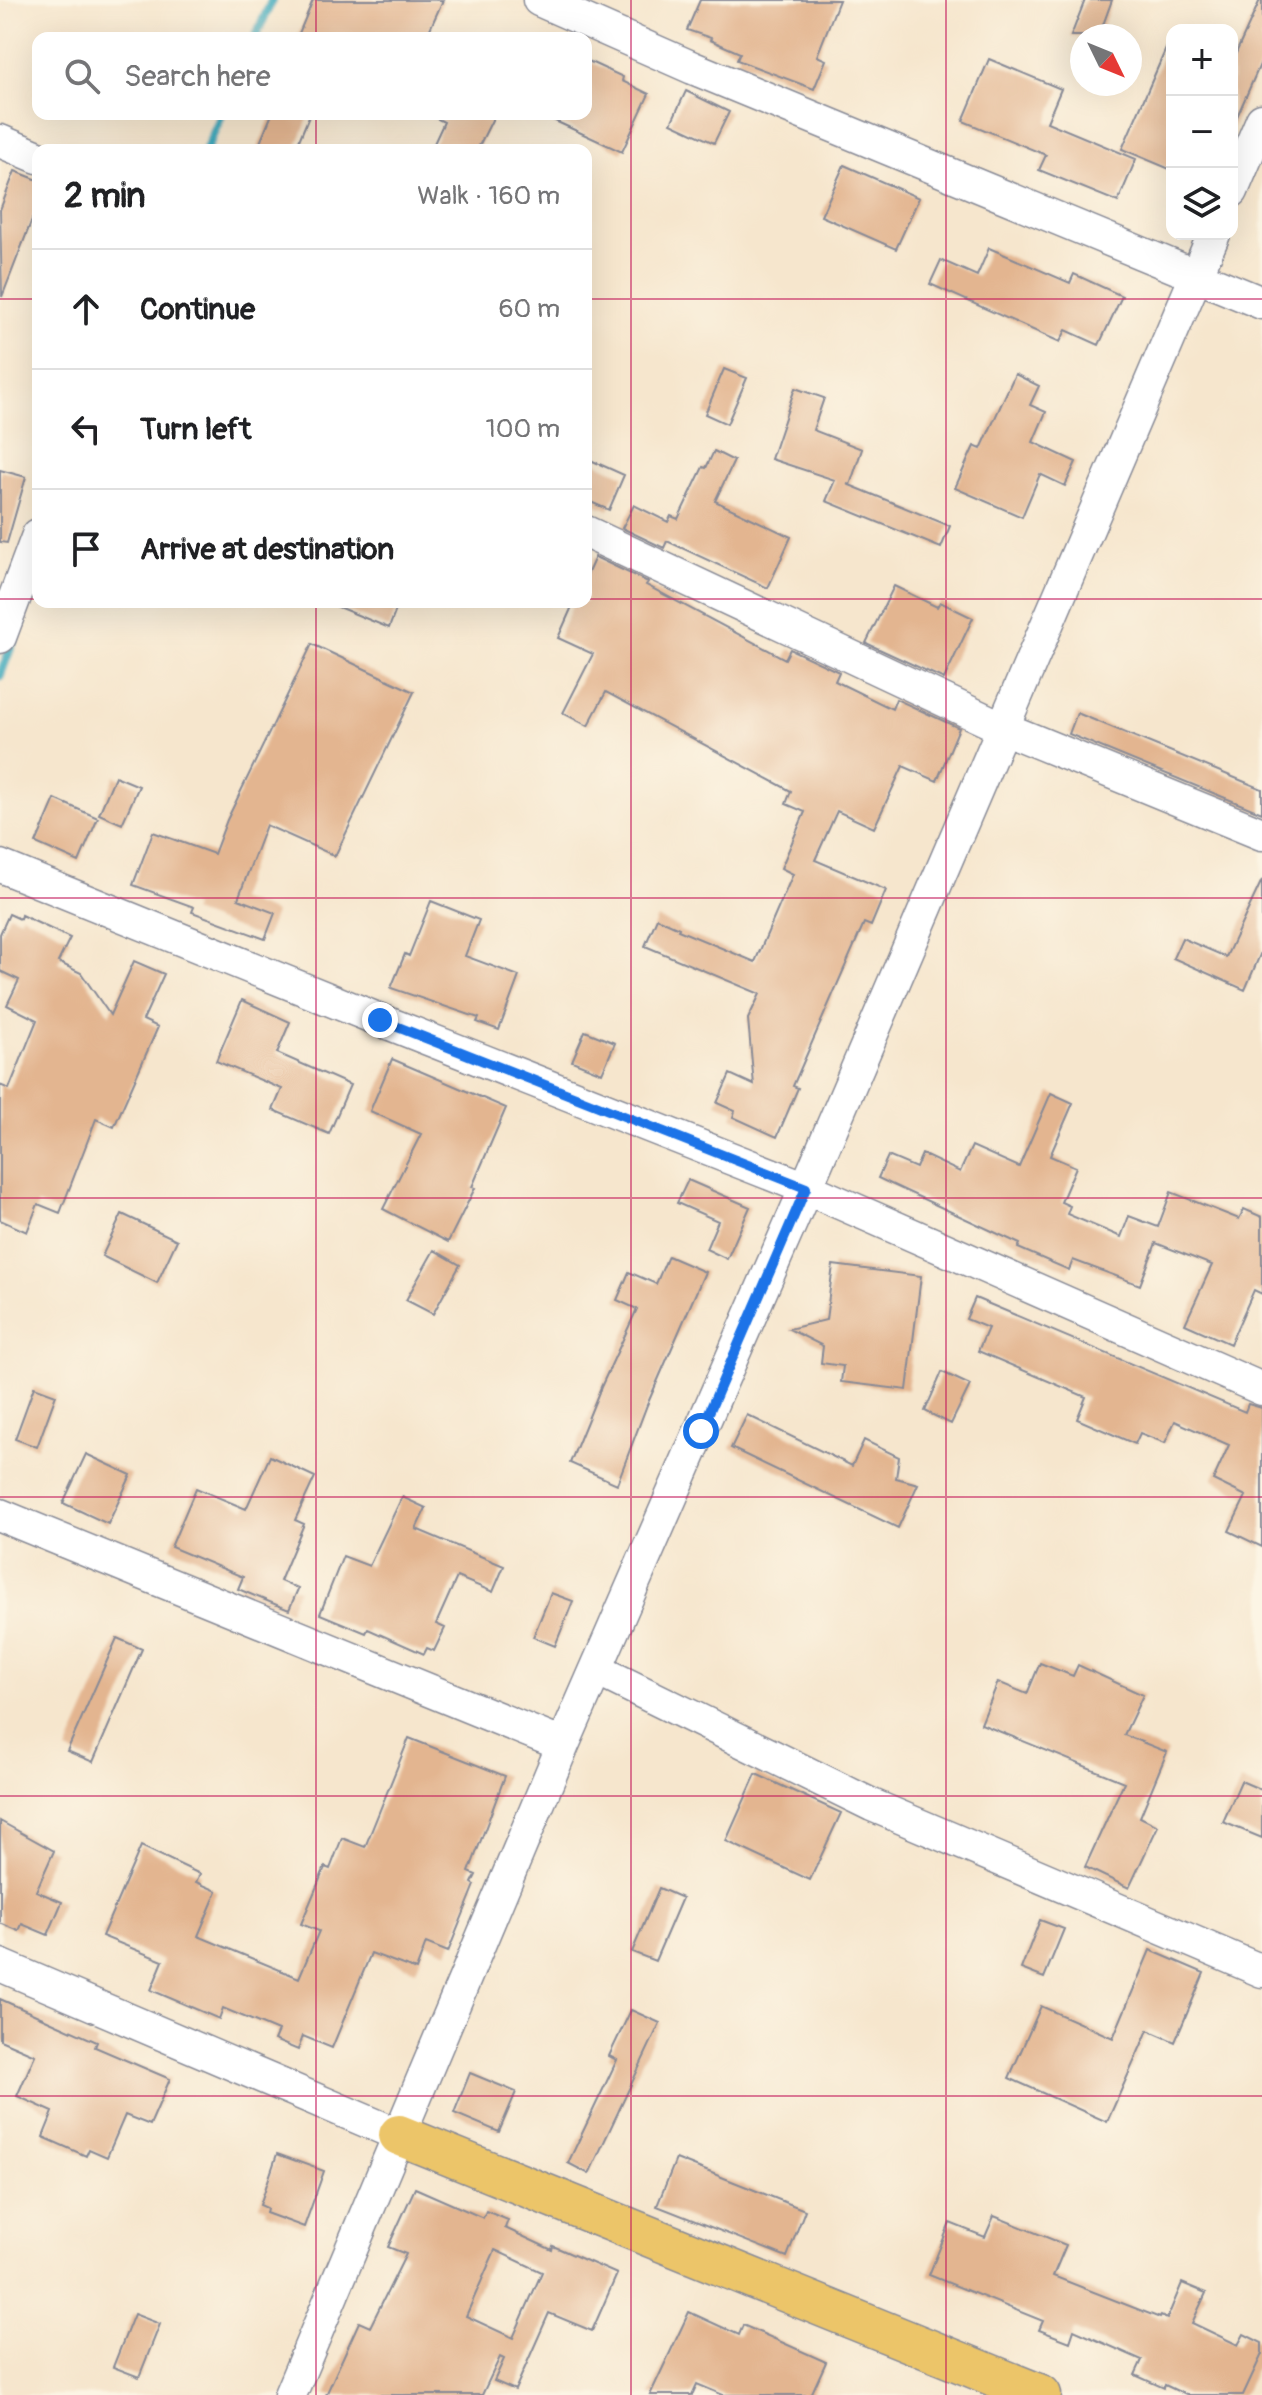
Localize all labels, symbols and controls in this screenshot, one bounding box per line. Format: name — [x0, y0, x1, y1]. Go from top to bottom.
north arrow — [1070, 24, 1142, 96]
map controls — [1166, 24, 1238, 240]
button: + — [1166, 24, 1238, 96]
search box — [32, 32, 592, 120]
icon: search — [60, 54, 104, 98]
text: Search here — [124, 58, 271, 95]
button: − — [1166, 96, 1238, 168]
button: layers — [1166, 168, 1238, 240]
text: 2 min — [64, 175, 146, 218]
text: Walk · 160 m — [417, 180, 560, 212]
icon: ahead — [64, 287, 108, 331]
text: Continue — [140, 291, 255, 328]
text: 60 m — [498, 293, 560, 325]
icon: left — [64, 407, 108, 451]
text: Turn left — [140, 411, 251, 448]
text: 100 m — [486, 413, 560, 445]
icon: arrive — [64, 527, 108, 571]
text: Arrive at destination — [140, 531, 394, 568]
route end — [362, 1002, 398, 1038]
route start — [683, 1413, 719, 1449]

